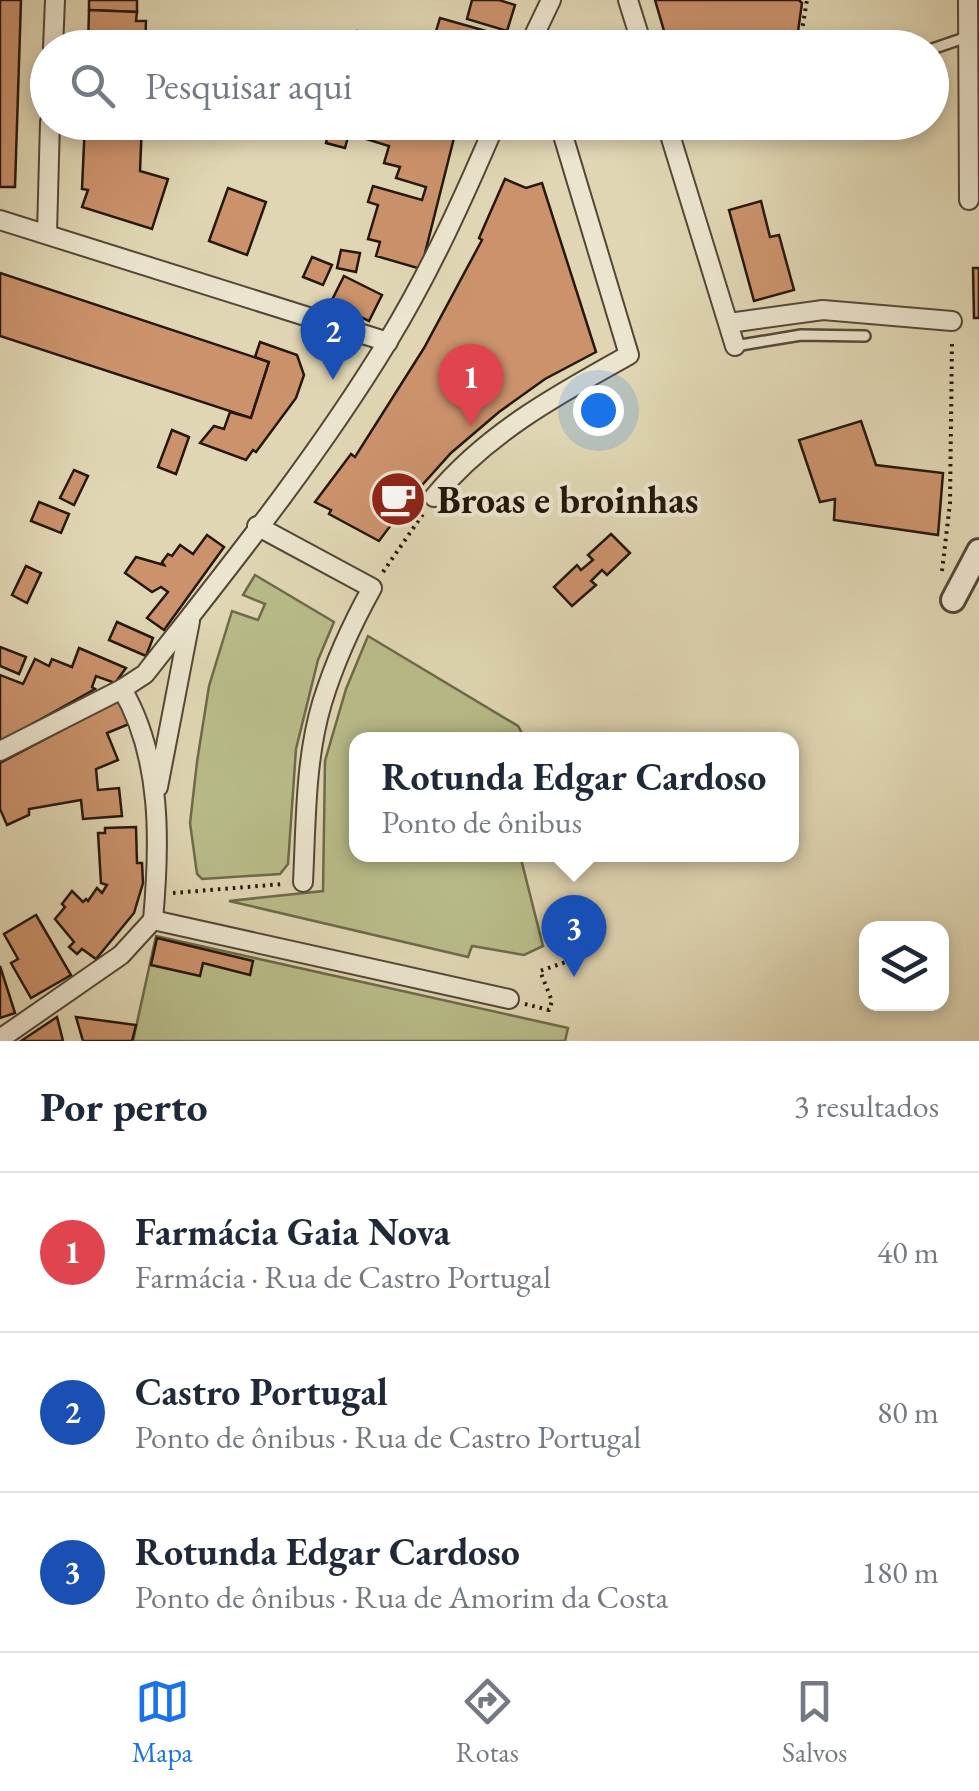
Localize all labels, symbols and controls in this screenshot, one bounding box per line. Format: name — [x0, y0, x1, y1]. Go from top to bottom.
search box — [30, 30, 949, 140]
icon: search — [65, 58, 120, 113]
text: Pesquisar aqui — [145, 61, 352, 110]
pin: 2 — [300, 298, 366, 380]
pin: 1 — [438, 344, 504, 426]
your location — [573, 385, 624, 436]
cafe icon: Broas e broinhas — [368, 469, 428, 529]
place label: Broas e broinhas — [437, 475, 698, 524]
popup — [349, 732, 799, 862]
text: Rotunda Edgar Cardoso — [382, 752, 766, 801]
text: Ponto de ônibus — [382, 801, 582, 843]
pin: 3 — [542, 894, 606, 977]
map controls — [859, 921, 949, 1011]
button: layers — [859, 921, 949, 1011]
text: Por perto — [40, 1079, 208, 1134]
text: 3 resultados — [794, 1085, 939, 1127]
text: Farmácia Gaia Nova — [135, 1207, 450, 1256]
text: 1 — [64, 1231, 81, 1273]
text: 40 m — [877, 1231, 939, 1273]
text: Farmácia · Rua de Castro Portugal — [135, 1256, 551, 1298]
text: Castro Portugal — [135, 1367, 388, 1416]
text: 2 — [64, 1391, 81, 1433]
text: 80 m — [877, 1391, 939, 1433]
text: Ponto de ônibus · Rua de Castro Portugal — [135, 1416, 641, 1458]
text: Rotunda Edgar Cardoso — [135, 1527, 520, 1576]
text: 3 — [64, 1551, 81, 1593]
text: 180 m — [862, 1551, 939, 1593]
text: Ponto de ônibus · Rua de Amorim da Costa — [135, 1576, 668, 1618]
tab: Mapa — [132, 1674, 193, 1770]
tab: Rotas — [456, 1674, 519, 1770]
tab: Salvos — [782, 1674, 847, 1770]

